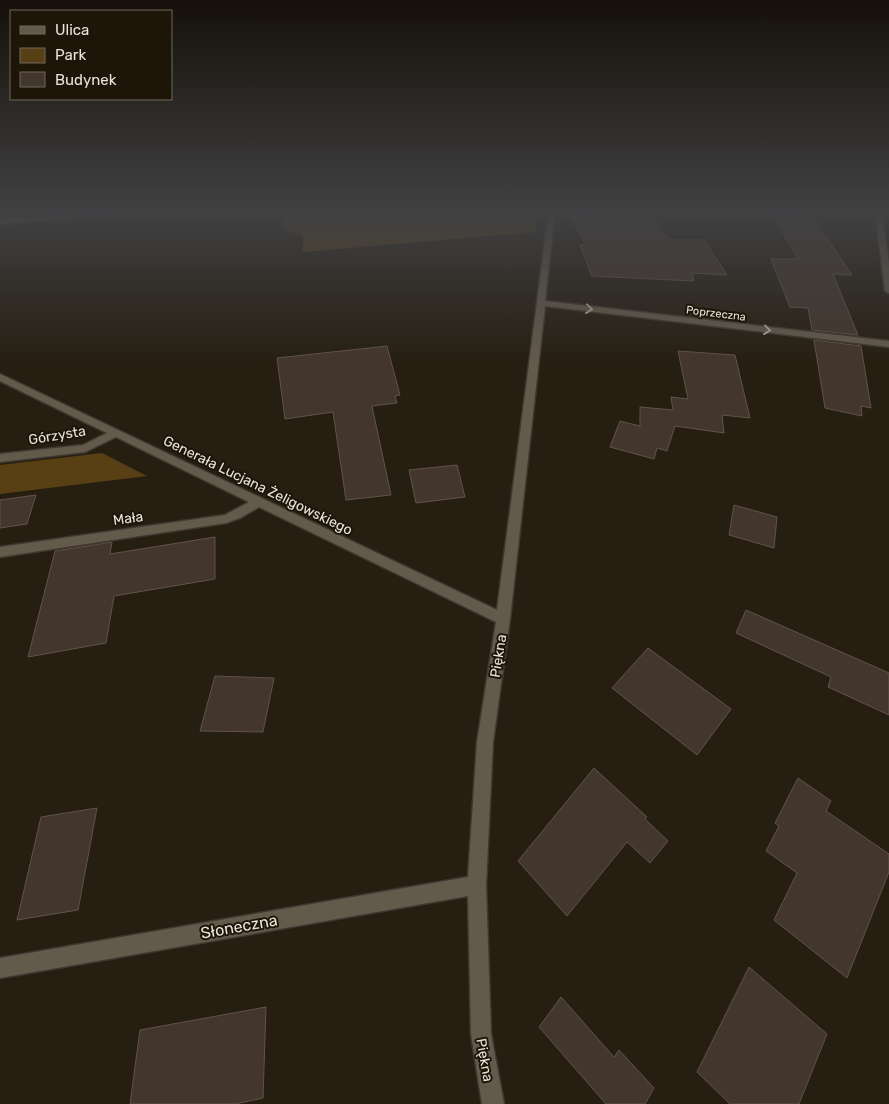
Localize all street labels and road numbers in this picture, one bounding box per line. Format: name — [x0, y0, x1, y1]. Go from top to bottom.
street label: Poprzeczna — [685, 303, 747, 324]
street label: Górzysta — [27, 423, 87, 448]
street label: Generała Lucjana Żeligowskiego — [160, 432, 355, 539]
street label: Mała — [112, 508, 144, 529]
street label: Piękna — [487, 633, 510, 679]
street label: Słoneczna — [199, 910, 279, 943]
street label: Piękna — [472, 1037, 497, 1083]

